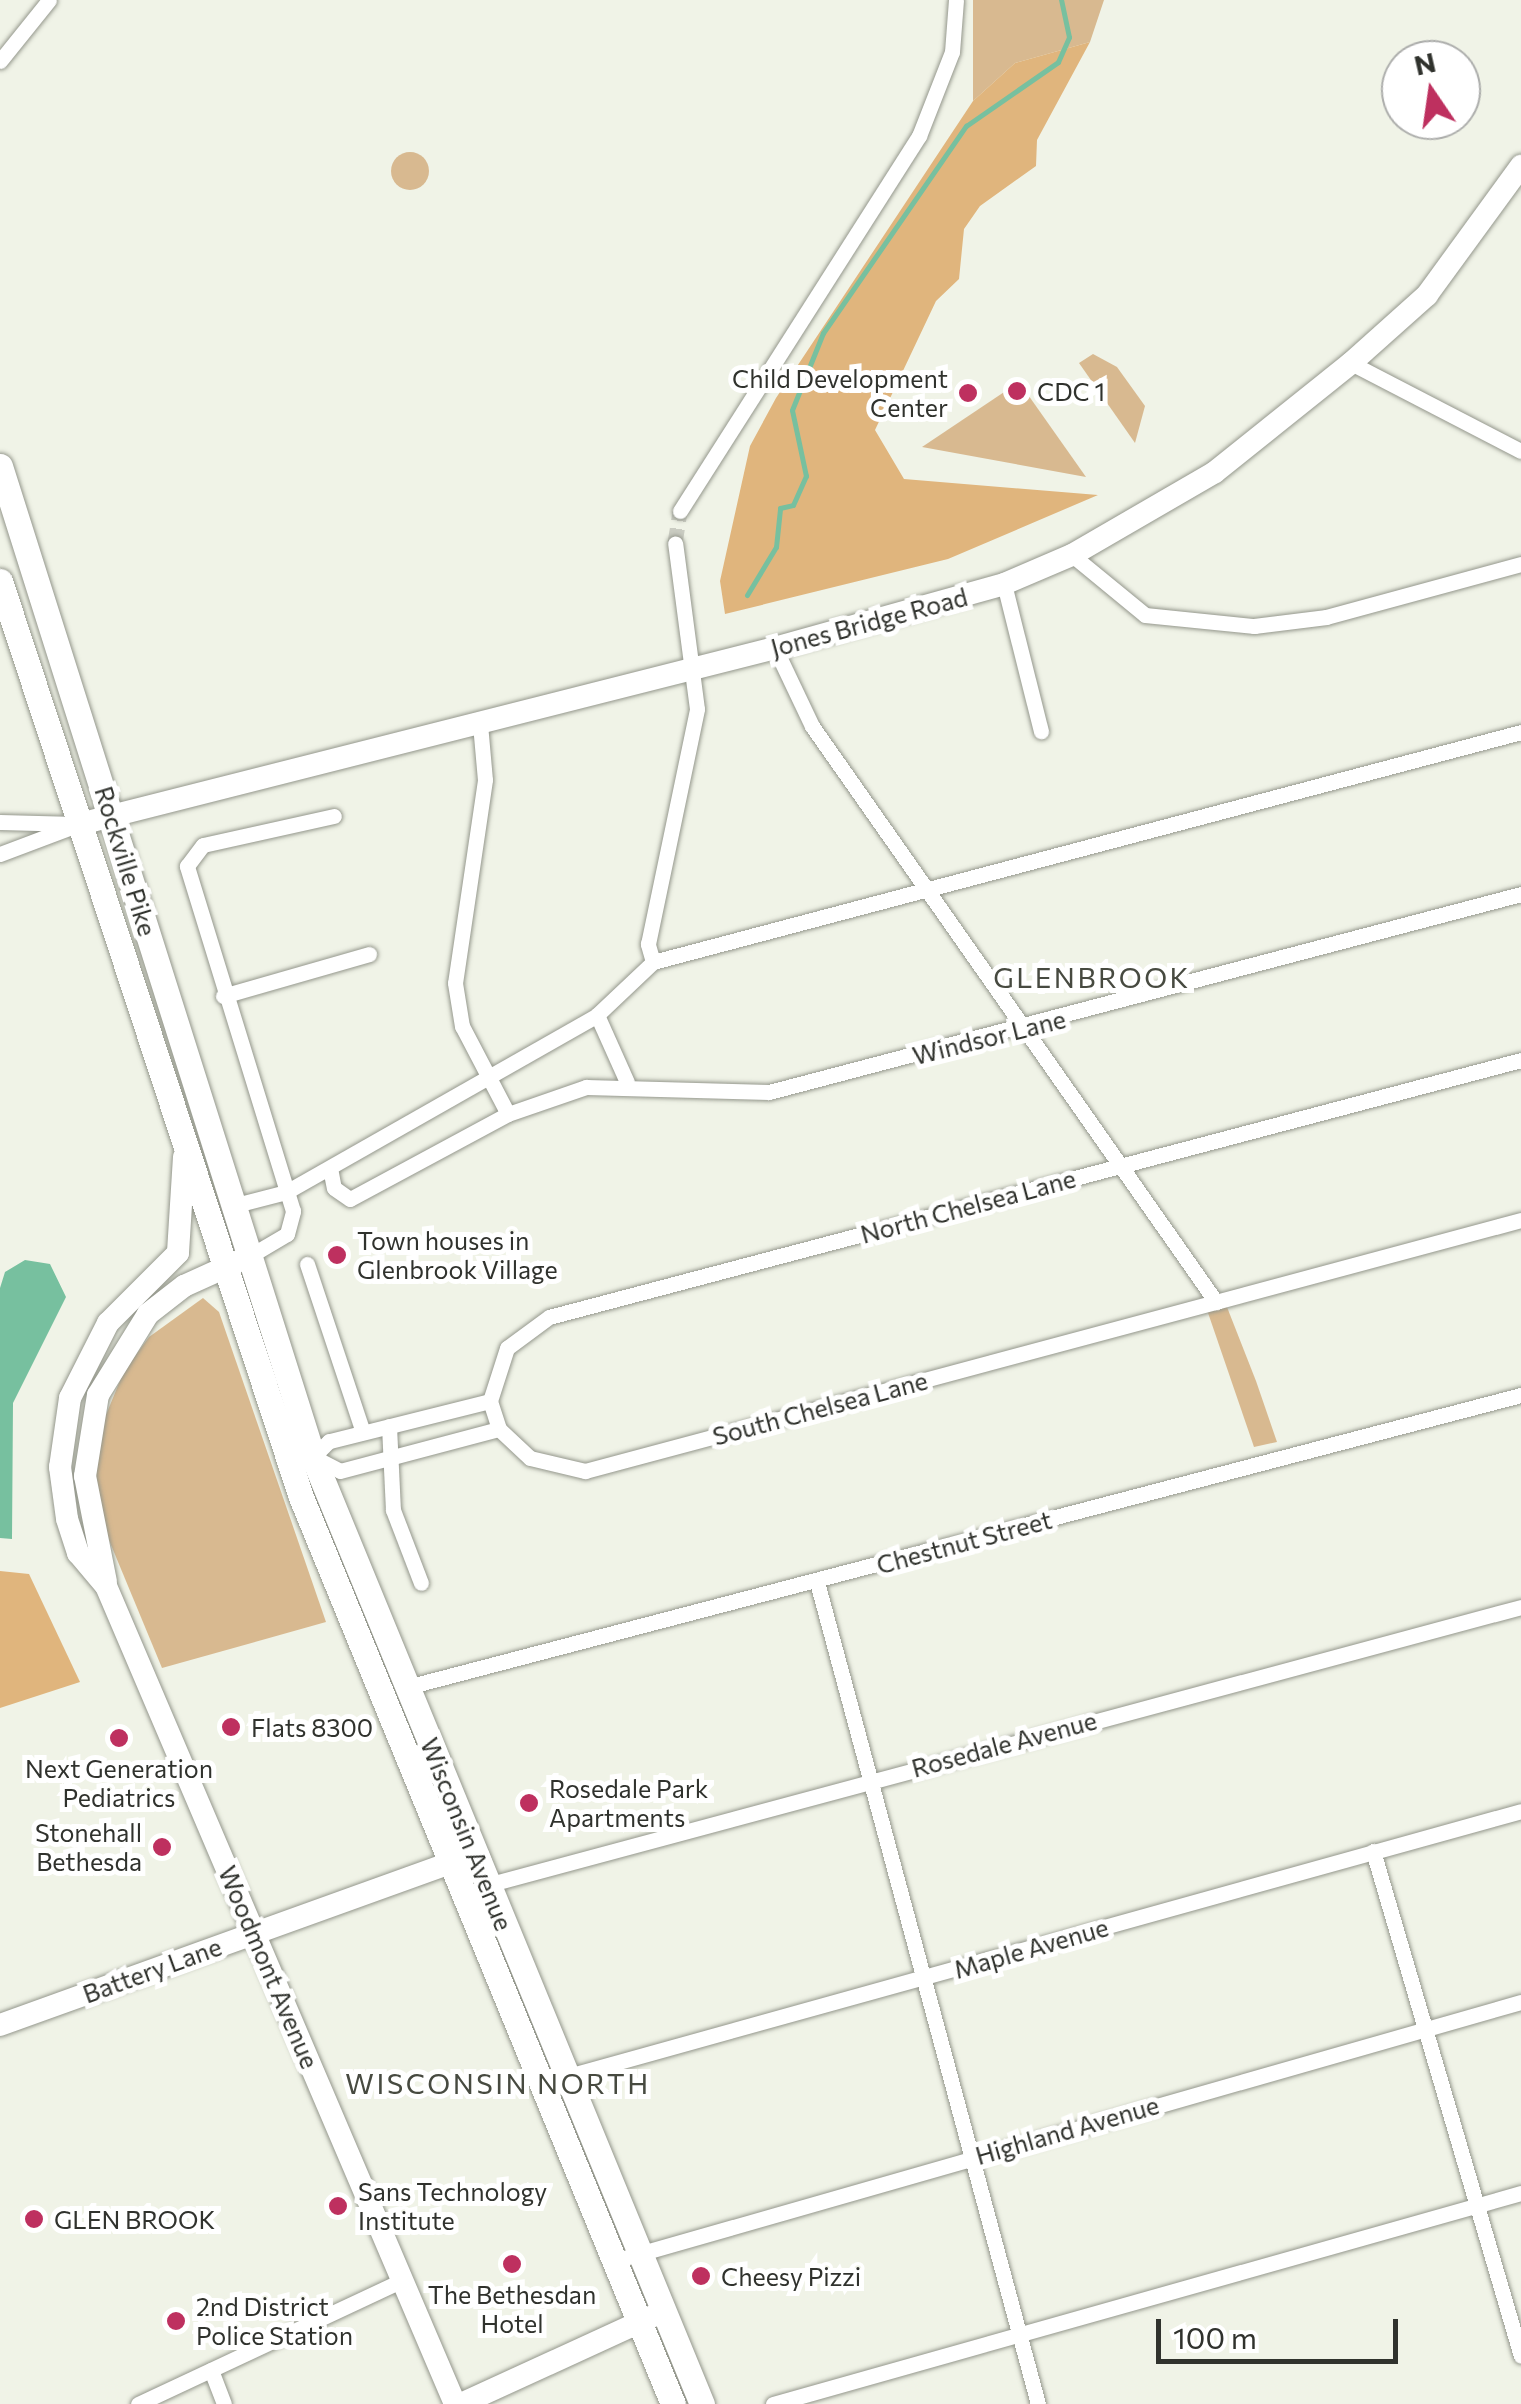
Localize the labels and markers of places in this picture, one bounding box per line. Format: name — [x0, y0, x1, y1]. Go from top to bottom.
place label: Child Development Center — [732, 364, 948, 423]
place label: CDC 1 — [1037, 376, 1105, 406]
marker: CDC 1 — [1006, 380, 1028, 402]
marker: Child Development Center — [957, 382, 979, 404]
place label: Town houses in Glenbrook Village — [357, 1226, 558, 1285]
marker: Town houses in Glenbrook Village — [326, 1244, 348, 1266]
place label: Flats 8300 — [251, 1712, 373, 1742]
marker: Flats 8300 — [220, 1716, 242, 1738]
marker: Next Generation Pediatrics — [108, 1727, 130, 1749]
place label: Next Generation Pediatrics — [25, 1754, 213, 1813]
place label: Rosedale Park Apartments — [549, 1774, 708, 1833]
marker: Rosedale Park Apartments — [518, 1792, 540, 1814]
place label: Stonehall Bethesda — [35, 1818, 142, 1877]
marker: Stonehall Bethesda — [151, 1836, 173, 1858]
place label: Sans Technology Institute — [358, 2177, 547, 2236]
marker: Sans Technology Institute — [327, 2195, 349, 2217]
place label: GLEN BROOK — [54, 2204, 215, 2234]
marker: GLEN BROOK — [23, 2208, 45, 2230]
marker: The Bethesdan Hotel — [501, 2253, 523, 2275]
place label: Cheesy Pizzi — [721, 2261, 861, 2291]
marker: Cheesy Pizzi — [690, 2265, 712, 2287]
place label: The Bethesdan Hotel — [428, 2280, 596, 2339]
place label: 2nd District Police Station — [196, 2292, 353, 2351]
marker: 2nd District Police Station — [165, 2310, 187, 2332]

